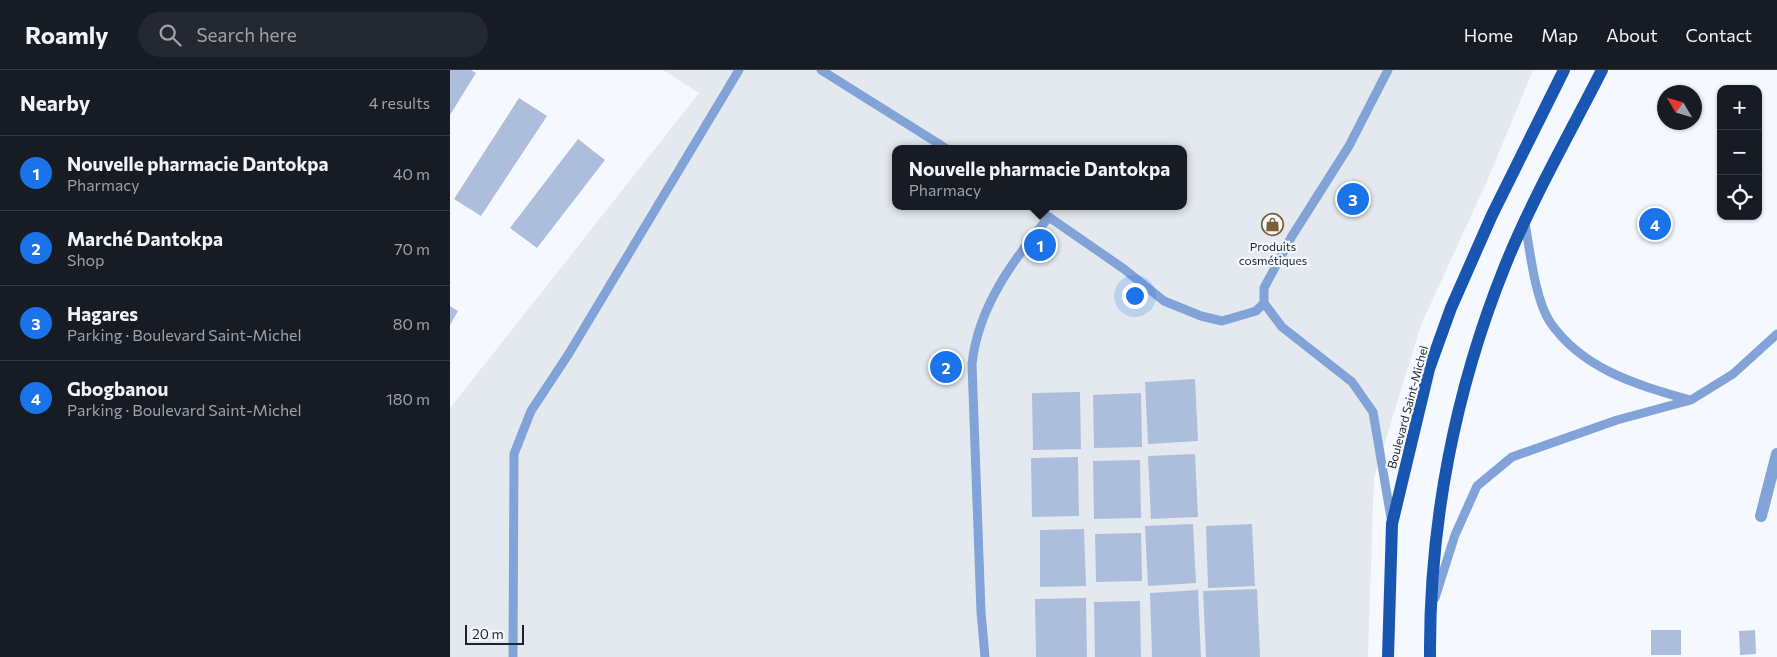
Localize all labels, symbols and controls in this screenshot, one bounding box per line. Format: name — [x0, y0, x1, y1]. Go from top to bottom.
search box — [138, 12, 488, 57]
text: Roamly — [25, 20, 108, 49]
icon: search — [156, 21, 184, 49]
text: Search here — [196, 23, 297, 46]
text: Home — [1464, 24, 1513, 46]
text: Map — [1541, 24, 1578, 46]
text: About — [1606, 24, 1658, 46]
text: Contact — [1686, 24, 1752, 46]
north arrow — [1657, 85, 1702, 130]
map controls — [1717, 85, 1762, 220]
button: + — [1717, 85, 1762, 130]
text: Nearby — [20, 90, 90, 115]
text: 4 results — [369, 93, 430, 112]
button: − — [1717, 130, 1762, 175]
popup — [892, 145, 1187, 210]
text: Nouvelle pharmacie Dantokpa — [67, 152, 329, 175]
text: Nouvelle pharmacie Dantokpa — [909, 157, 1170, 180]
text: 1 — [32, 164, 40, 183]
text: 40 m — [393, 164, 430, 183]
text: Pharmacy — [67, 175, 140, 194]
button: locate — [1717, 175, 1762, 220]
text: Pharmacy — [909, 180, 981, 199]
pin: 3 — [1337, 180, 1369, 218]
pin: 4 — [1639, 205, 1671, 243]
shop icon: Produits cosmétiques — [1261, 213, 1285, 237]
pin: 1 — [1024, 226, 1056, 264]
text: Marché Dantokpa — [67, 227, 223, 250]
text: 2 — [31, 239, 41, 258]
text: 70 m — [394, 239, 430, 258]
place label: Produits cosmétiques — [1239, 239, 1307, 267]
text: Shop — [67, 250, 105, 269]
your location — [1122, 283, 1148, 309]
text: Hagares — [67, 302, 138, 325]
text: 3 — [31, 314, 41, 333]
text: 80 m — [393, 314, 430, 333]
text: Parking · Boulevard Saint-Michel — [67, 325, 302, 344]
street label: Boulevard Saint-Michel — [1384, 344, 1430, 470]
pin: 2 — [930, 348, 962, 386]
text: Gbogbanou — [67, 377, 168, 400]
text: 4 — [31, 389, 41, 408]
text: 180 m — [386, 389, 430, 408]
text: Parking · Boulevard Saint-Michel — [67, 400, 302, 419]
scale bar — [465, 622, 524, 645]
text: 20 m — [472, 625, 504, 642]

